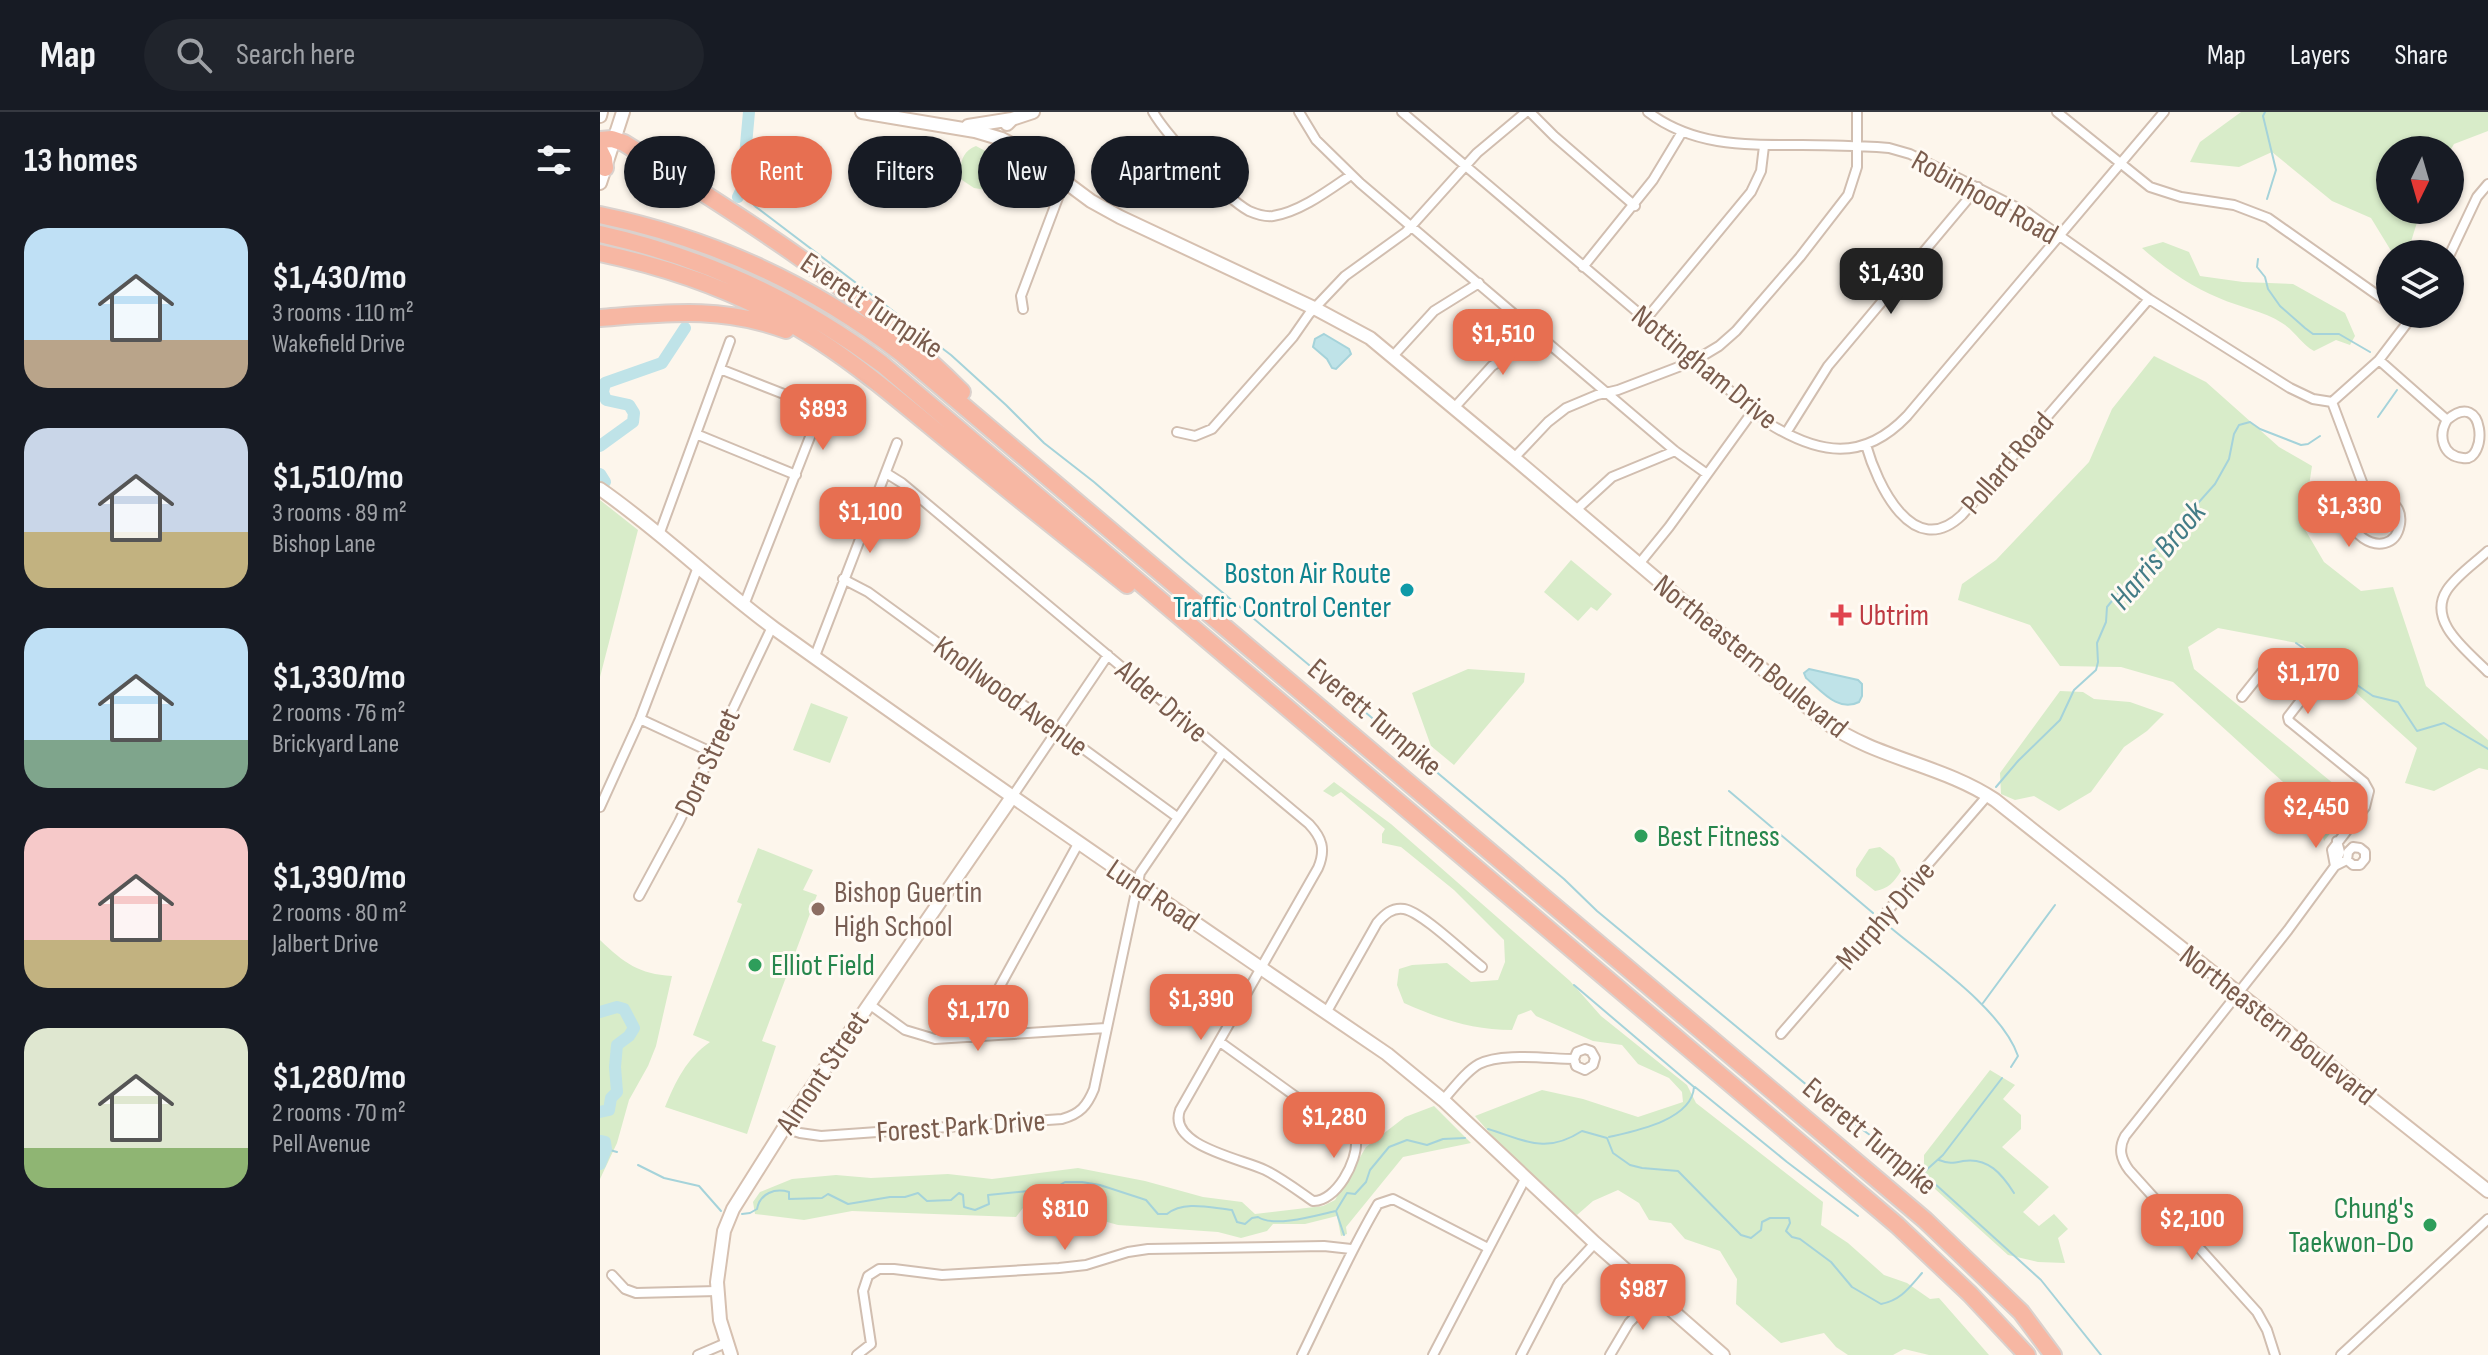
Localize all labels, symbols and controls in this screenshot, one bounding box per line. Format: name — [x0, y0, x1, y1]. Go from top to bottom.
search box — [144, 19, 704, 91]
text: Map — [40, 33, 96, 78]
icon: search — [172, 33, 216, 77]
text: Search here — [236, 37, 355, 73]
text: Map — [2207, 39, 2246, 72]
text: Layers — [2290, 39, 2350, 72]
text: Share — [2394, 39, 2448, 72]
chip: Buy — [624, 136, 715, 208]
chip: Rent — [731, 136, 832, 208]
chip: Filters — [848, 136, 962, 208]
chip: New — [978, 136, 1075, 208]
chip: Apartment — [1091, 136, 1249, 208]
north arrow — [2376, 136, 2464, 224]
map controls — [2376, 136, 2464, 328]
icon: filters — [532, 138, 576, 182]
text: 13 homes — [24, 140, 138, 181]
street label: Robinhood Road — [1905, 143, 2064, 253]
button: layers — [2376, 240, 2464, 328]
street label: Everett Turnpike — [793, 245, 949, 367]
pin: $1,430 — [1826, 248, 1956, 316]
text: $1,430/mo — [272, 257, 407, 298]
text: $1,430 — [1858, 258, 1924, 289]
icon: home — [88, 260, 184, 356]
text: 3 rooms · 110 m² — [272, 298, 414, 329]
street label: Nottingham Drive — [1624, 298, 1785, 438]
pin: $1,510 — [1438, 309, 1568, 377]
text: $1,510 — [1471, 319, 1535, 350]
text: Wakefield Drive — [272, 329, 405, 360]
pin: $893 — [776, 384, 870, 452]
text: $893 — [798, 394, 848, 425]
street label: Pollard Road — [1954, 405, 2062, 522]
text: $1,510/mo — [272, 457, 404, 498]
icon: home — [88, 460, 184, 556]
pin: $1,330 — [2284, 481, 2414, 549]
pin: $1,100 — [805, 487, 935, 555]
text: $1,330 — [2316, 491, 2382, 522]
water label: Harris Brook — [2102, 493, 2215, 618]
text: $1,100 — [837, 497, 903, 528]
text: 3 rooms · 89 m² — [272, 498, 407, 529]
text: Bishop Lane — [272, 529, 376, 560]
place label: Boston Air Route Traffic Control Center — [1173, 556, 1391, 626]
street label: Northeastern Boulevard — [1646, 567, 1855, 746]
marker: Boston Air Route Traffic Control Center — [1398, 581, 1416, 599]
place label: Ubtrim — [1859, 598, 1929, 634]
marker: Ubtrim — [1830, 604, 1852, 626]
street label: Knollwood Avenue — [926, 629, 1095, 765]
pin: $1,170 — [2243, 648, 2373, 716]
street label: Everett Turnpike — [1300, 651, 1449, 784]
street label: Alder Drive — [1107, 652, 1215, 751]
text: $1,330/mo — [272, 657, 405, 698]
text: $1,170 — [2276, 658, 2340, 689]
icon: home — [88, 660, 184, 756]
text: 2 rooms · 76 m² — [272, 698, 406, 729]
street label: Dora Street — [667, 703, 749, 822]
text: Brickyard Lane — [272, 729, 399, 760]
pin: $2,450 — [2251, 782, 2381, 850]
text: $2,450 — [2283, 792, 2349, 823]
place label: Best Fitness — [1657, 819, 1780, 855]
marker: Best Fitness — [1632, 827, 1650, 845]
street label: Lund Road — [1099, 852, 1206, 940]
street label: Murphy Drive — [1829, 854, 1943, 978]
text: $1,390/mo — [272, 857, 406, 898]
icon: home — [88, 860, 184, 956]
place label: Bishop Guertin High School — [834, 875, 982, 945]
text: 2 rooms · 80 m² — [272, 898, 407, 929]
marker: Bishop Guertin High School — [809, 900, 827, 918]
text: Jalbert Drive — [272, 929, 379, 960]
street label: Northeastern Boulevard — [2172, 938, 2383, 1114]
place label: Elliot Field — [771, 948, 875, 984]
marker: Elliot Field — [746, 956, 764, 974]
pin: $1,390 — [1136, 974, 1266, 1042]
text: $1,390 — [1168, 984, 1234, 1015]
pin: $1,170 — [913, 985, 1043, 1053]
text: $1,170 — [946, 995, 1010, 1026]
street label: Almont Street — [768, 1004, 877, 1142]
text: $1,280/mo — [272, 1057, 406, 1098]
icon: home — [88, 1060, 184, 1156]
street label: Everett Turnpike — [1795, 1070, 1944, 1203]
pin: $1,280 — [1269, 1092, 1399, 1160]
text: 2 rooms · 70 m² — [272, 1098, 406, 1129]
text: $1,280 — [1301, 1102, 1367, 1133]
street label: Forest Park Drive — [875, 1103, 1047, 1151]
text: Pell Avenue — [272, 1129, 371, 1160]
pin: $810 — [1018, 1184, 1112, 1252]
place label: Chung's Taekwon-Do — [2288, 1191, 2414, 1261]
text: $810 — [1041, 1194, 1089, 1225]
pin: $2,100 — [2127, 1194, 2257, 1262]
text: $2,100 — [2159, 1204, 2225, 1235]
marker: Chung's Taekwon-Do — [2421, 1216, 2439, 1234]
pin: $987 — [1596, 1264, 1690, 1332]
text: $987 — [1618, 1274, 1668, 1305]

